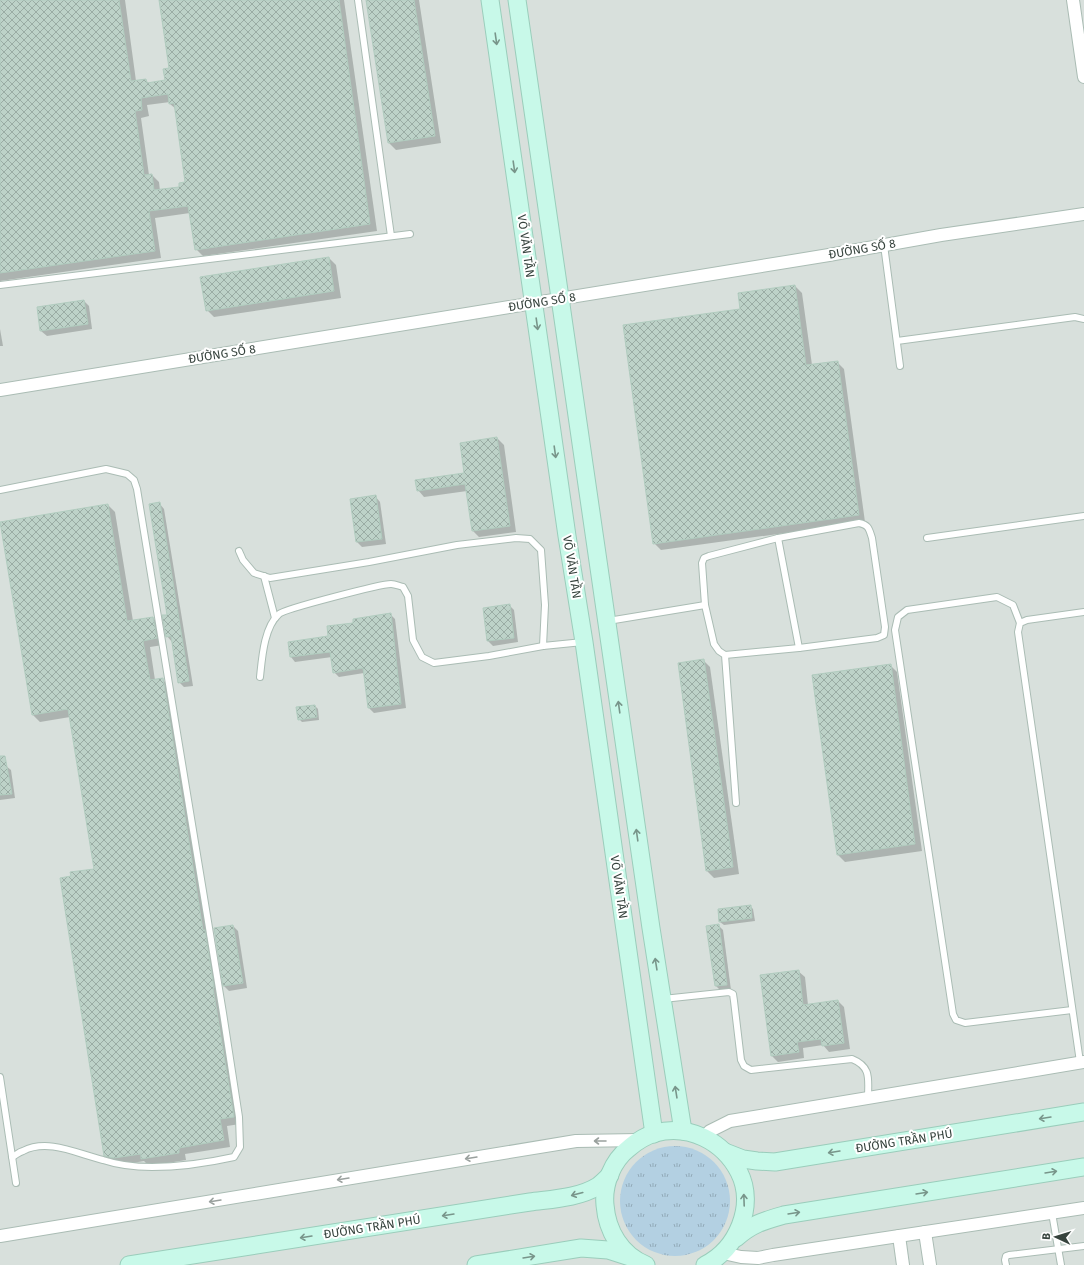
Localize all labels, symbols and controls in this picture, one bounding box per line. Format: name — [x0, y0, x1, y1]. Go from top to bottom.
one-way arrow — [492, 32, 500, 45]
one-way arrow — [510, 160, 518, 173]
street label: VÕ VĂN TẦN — [515, 213, 540, 278]
street label: ĐƯỜNG SỐ 8 — [827, 233, 897, 262]
street label: ĐƯỜNG SỐ 8 — [507, 287, 577, 314]
one-way arrow — [533, 317, 541, 330]
street label: ĐƯỜNG SỐ 8 — [187, 339, 257, 366]
one-way arrow — [551, 445, 559, 458]
street label: VÕ VĂN TẦN — [560, 534, 587, 599]
one-way arrow — [615, 701, 623, 714]
one-way arrow — [633, 829, 641, 842]
street label: VÕ VĂN TẦN — [608, 854, 633, 919]
one-way arrow — [652, 958, 660, 971]
one-way arrow — [672, 1086, 680, 1099]
one-way arrow — [1039, 1114, 1052, 1122]
street label: ĐƯỜNG TRẦN PHÚ — [854, 1123, 954, 1156]
one-way arrow — [594, 1137, 607, 1145]
one-way arrow — [828, 1148, 841, 1156]
one-way arrow — [465, 1154, 478, 1162]
one-way arrow — [1044, 1168, 1057, 1176]
one-way arrow — [337, 1175, 350, 1183]
one-way arrow — [916, 1189, 929, 1197]
one-way arrow — [570, 1191, 583, 1198]
one-way arrow — [741, 1194, 748, 1207]
one-way arrow — [209, 1197, 222, 1205]
street label: ĐƯỜNG TRẦN PHÚ — [322, 1209, 422, 1242]
one-way arrow — [787, 1209, 800, 1217]
one-way arrow — [442, 1211, 455, 1219]
north arrow — [1036, 1217, 1076, 1257]
text: B — [1040, 1232, 1053, 1240]
one-way arrow — [300, 1233, 313, 1241]
one-way arrow — [522, 1253, 535, 1261]

